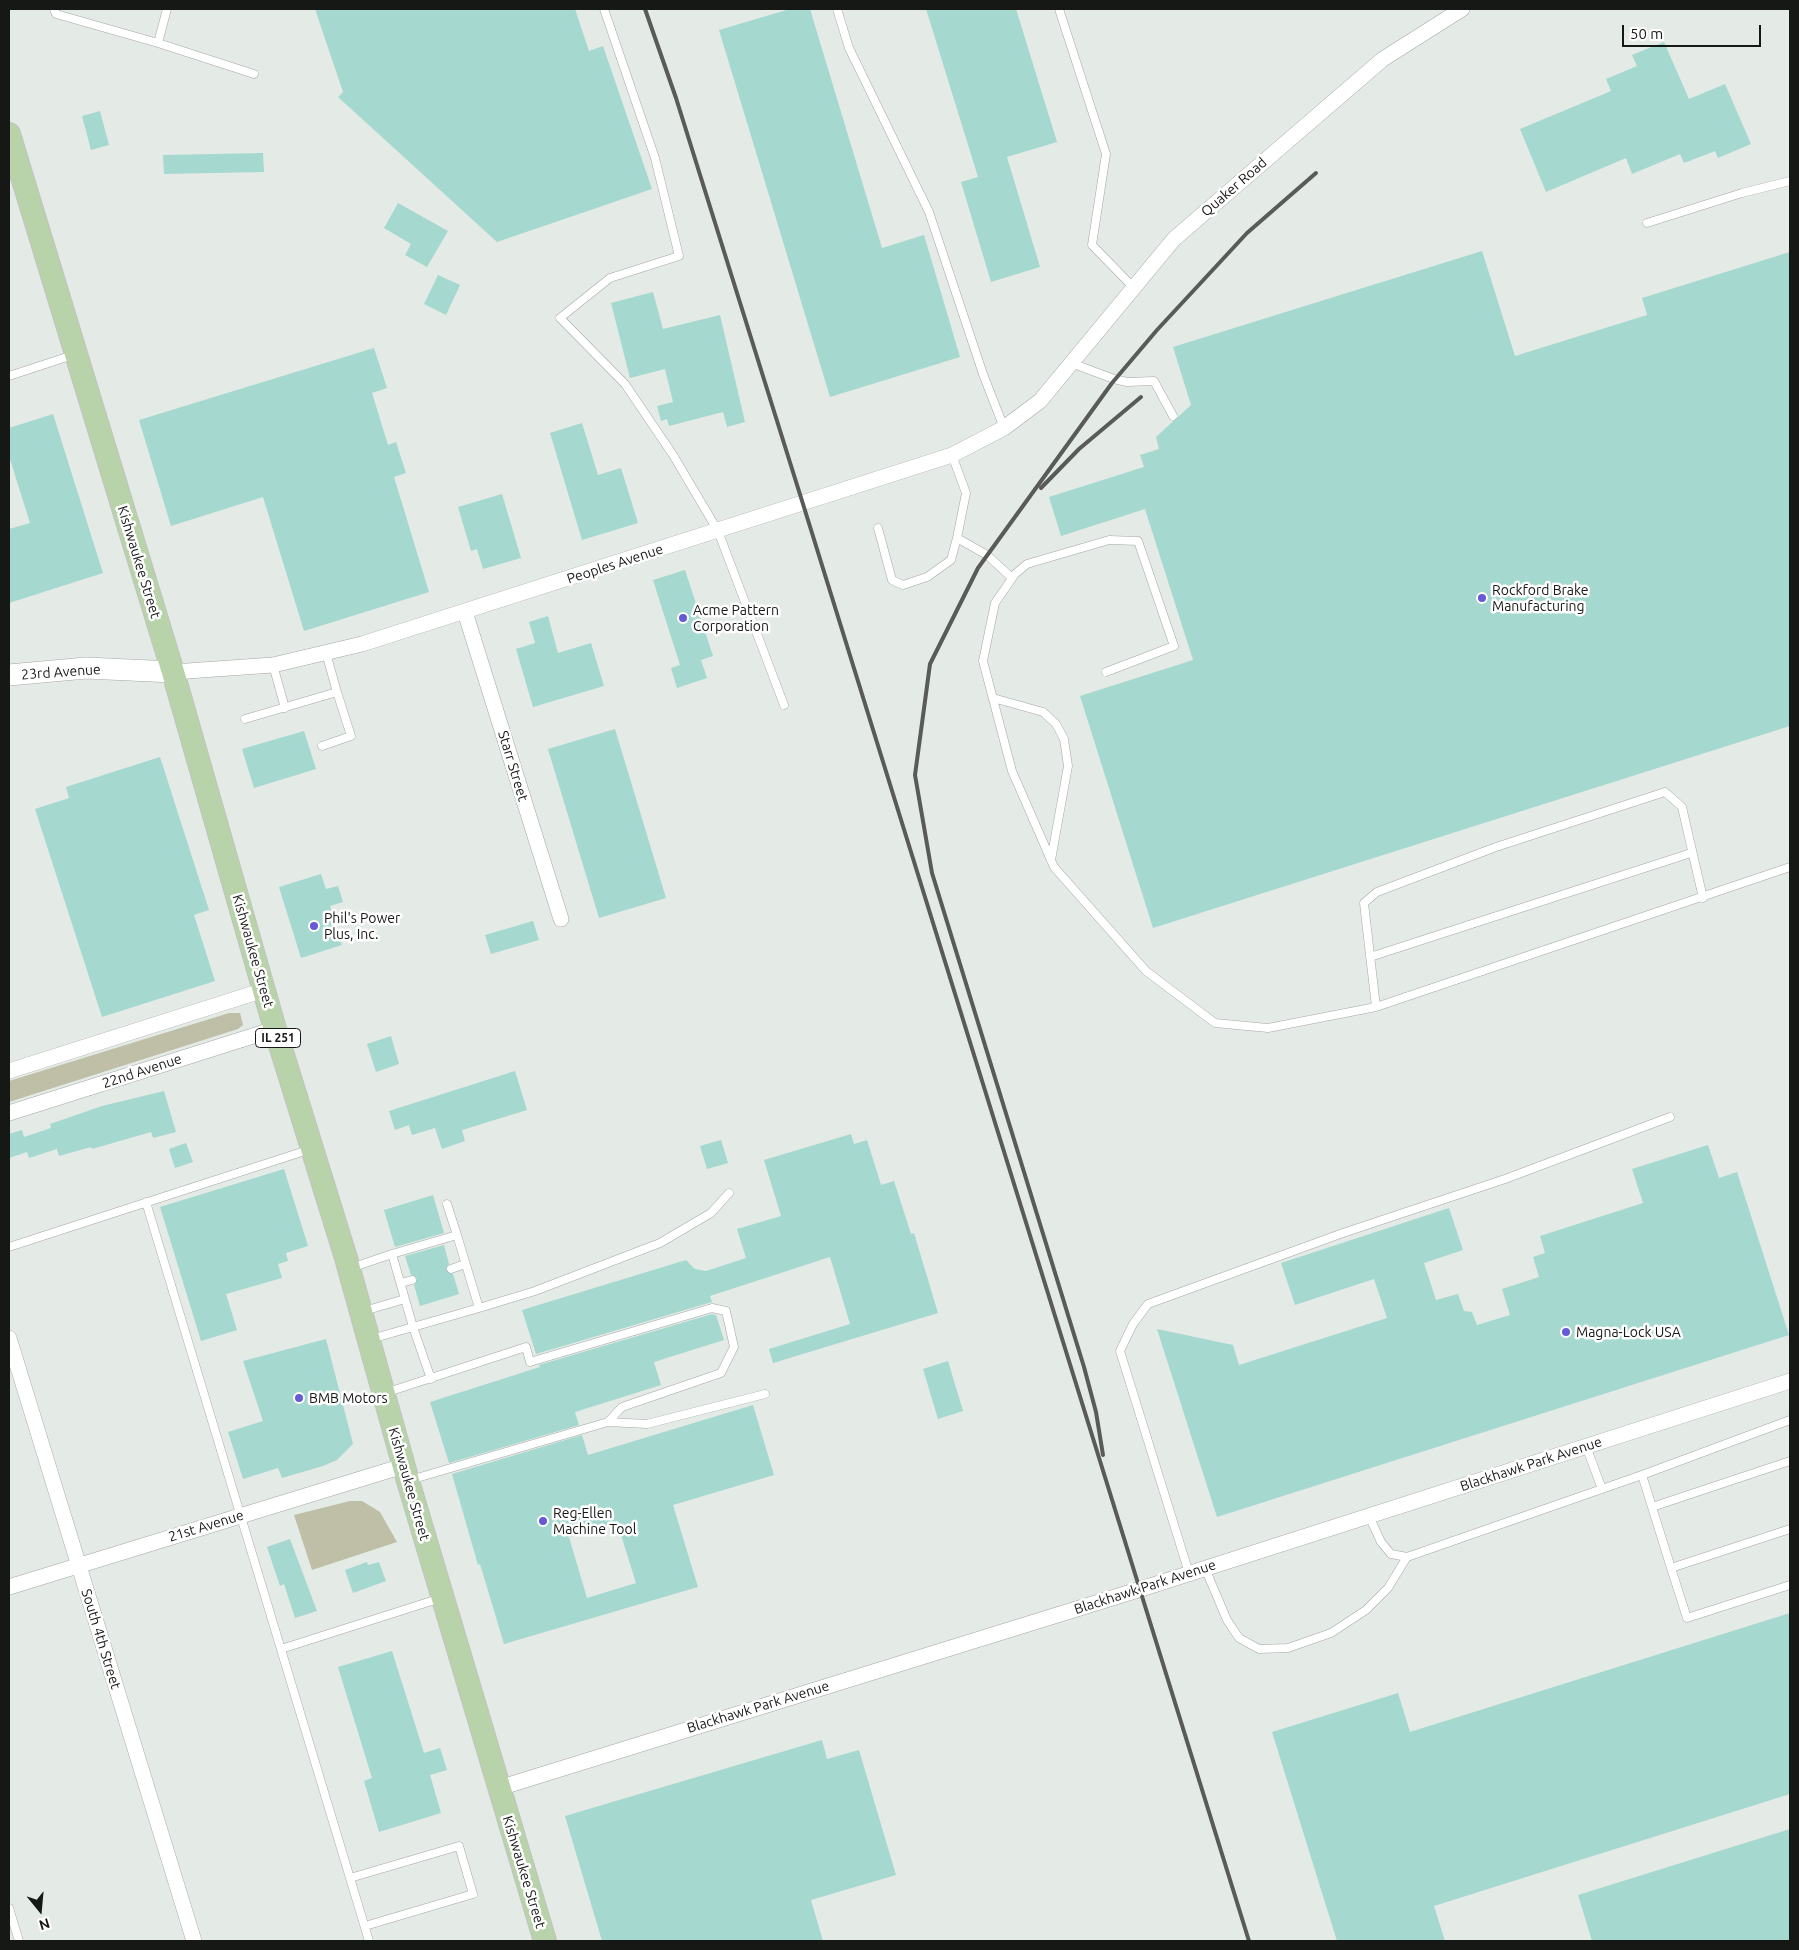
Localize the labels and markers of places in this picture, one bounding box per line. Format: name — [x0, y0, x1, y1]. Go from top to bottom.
place label: Rockford Brake Manufacturing — [1492, 582, 1589, 614]
marker: Rockford Brake Manufacturing — [1476, 592, 1488, 604]
place label: Acme Pattern Corporation — [693, 602, 779, 634]
marker: Acme Pattern Corporation — [677, 612, 689, 624]
place label: Phil's Power Plus, Inc. — [324, 910, 400, 942]
marker: Phil's Power Plus, Inc. — [308, 920, 320, 932]
place label: Magna-Lock USA — [1576, 1324, 1681, 1340]
marker: Magna-Lock USA — [1560, 1326, 1572, 1338]
place label: BMB Motors — [309, 1390, 388, 1406]
marker: BMB Motors — [293, 1392, 305, 1404]
place label: Reg-Ellen Machine Tool — [553, 1505, 636, 1538]
marker: Reg-Ellen Machine Tool — [537, 1515, 549, 1527]

